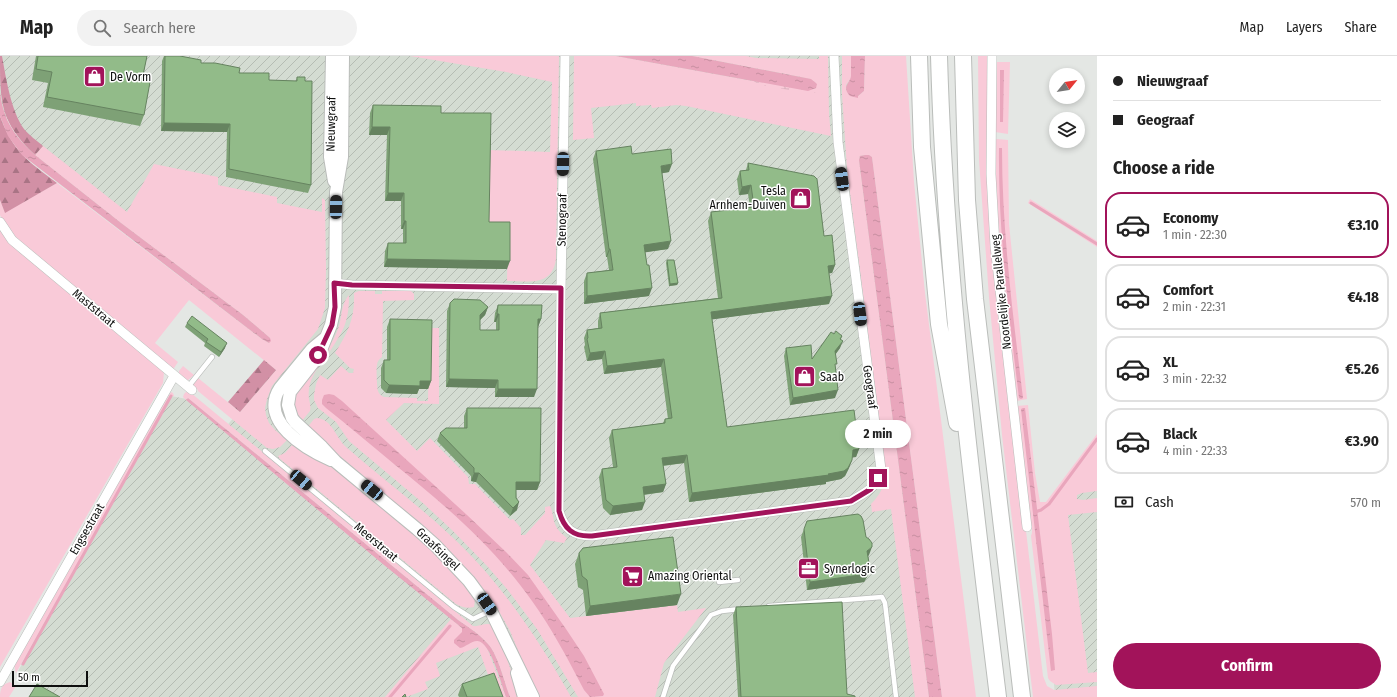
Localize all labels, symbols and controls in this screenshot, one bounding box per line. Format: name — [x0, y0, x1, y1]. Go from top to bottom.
search box — [77, 10, 357, 46]
text: Map — [20, 16, 53, 39]
icon: search — [91, 17, 113, 39]
text: Search here — [123, 19, 196, 37]
text: Map — [1240, 19, 1264, 36]
text: Layers — [1286, 19, 1322, 36]
text: Share — [1344, 19, 1377, 36]
shop icon: De Vorm — [82, 64, 108, 90]
north arrow — [1049, 68, 1085, 104]
map controls — [1049, 68, 1085, 148]
place label: De Vorm — [110, 70, 151, 84]
text: Nieuwgraaf — [1137, 72, 1208, 90]
street label: Nieuwgraaf — [324, 95, 339, 152]
text: Geograaf — [1137, 111, 1194, 129]
button: layers — [1049, 112, 1085, 148]
car — [557, 152, 569, 176]
text: Choose a ride — [1113, 157, 1215, 179]
car — [834, 166, 850, 192]
place label: Tesla Arnhem-Duiven — [709, 184, 786, 212]
shop icon: Tesla Arnhem-Duiven — [788, 185, 814, 211]
street label: Stenograaf — [555, 192, 569, 247]
car — [330, 195, 342, 219]
icon: car — [1115, 207, 1151, 243]
text: Economy — [1163, 209, 1218, 227]
text: €3.10 — [1347, 216, 1379, 234]
text: 1 min · 22:30 — [1163, 227, 1227, 242]
street label: Noordelijke Parallelweg — [988, 233, 1014, 350]
icon: car — [1115, 279, 1151, 315]
text: Comfort — [1163, 281, 1214, 299]
street label: Maststraat — [70, 286, 118, 330]
text: €4.18 — [1348, 288, 1379, 306]
text: 2 min · 22:31 — [1163, 299, 1226, 314]
car — [853, 301, 867, 327]
route start — [309, 346, 327, 364]
icon: car — [1115, 351, 1151, 387]
text: XL — [1163, 353, 1178, 371]
text: €5.26 — [1345, 360, 1379, 378]
shop icon: Saab — [792, 364, 818, 390]
street label: Geograaf — [860, 364, 880, 411]
place label: Saab — [820, 370, 844, 384]
text: 3 min · 22:32 — [1163, 371, 1227, 386]
callout: 2 min — [845, 420, 911, 448]
icon: car — [1115, 423, 1151, 459]
text: Black — [1163, 425, 1197, 443]
text: 2 min — [864, 426, 892, 441]
text: €3.90 — [1345, 432, 1379, 450]
text: 4 min · 22:33 — [1163, 443, 1227, 458]
car — [288, 468, 314, 492]
route end — [869, 469, 887, 487]
car — [359, 478, 385, 502]
icon: cash — [1113, 491, 1135, 513]
text: Cash — [1145, 493, 1174, 511]
text: 570 m — [1350, 495, 1381, 510]
street label: Engsestraat — [67, 501, 107, 557]
street label: Meerstraat — [351, 520, 401, 564]
street label: Graafsingel — [413, 525, 463, 573]
office icon: Synerlogic — [795, 556, 821, 582]
place label: Synerlogic — [824, 562, 875, 576]
supermarket icon: Amazing Oriental — [619, 563, 645, 589]
place label: Amazing Oriental — [648, 569, 732, 583]
car — [475, 591, 499, 617]
button: Confirm — [1113, 643, 1381, 689]
scale bar — [12, 669, 88, 688]
text: 50 m — [18, 671, 40, 684]

